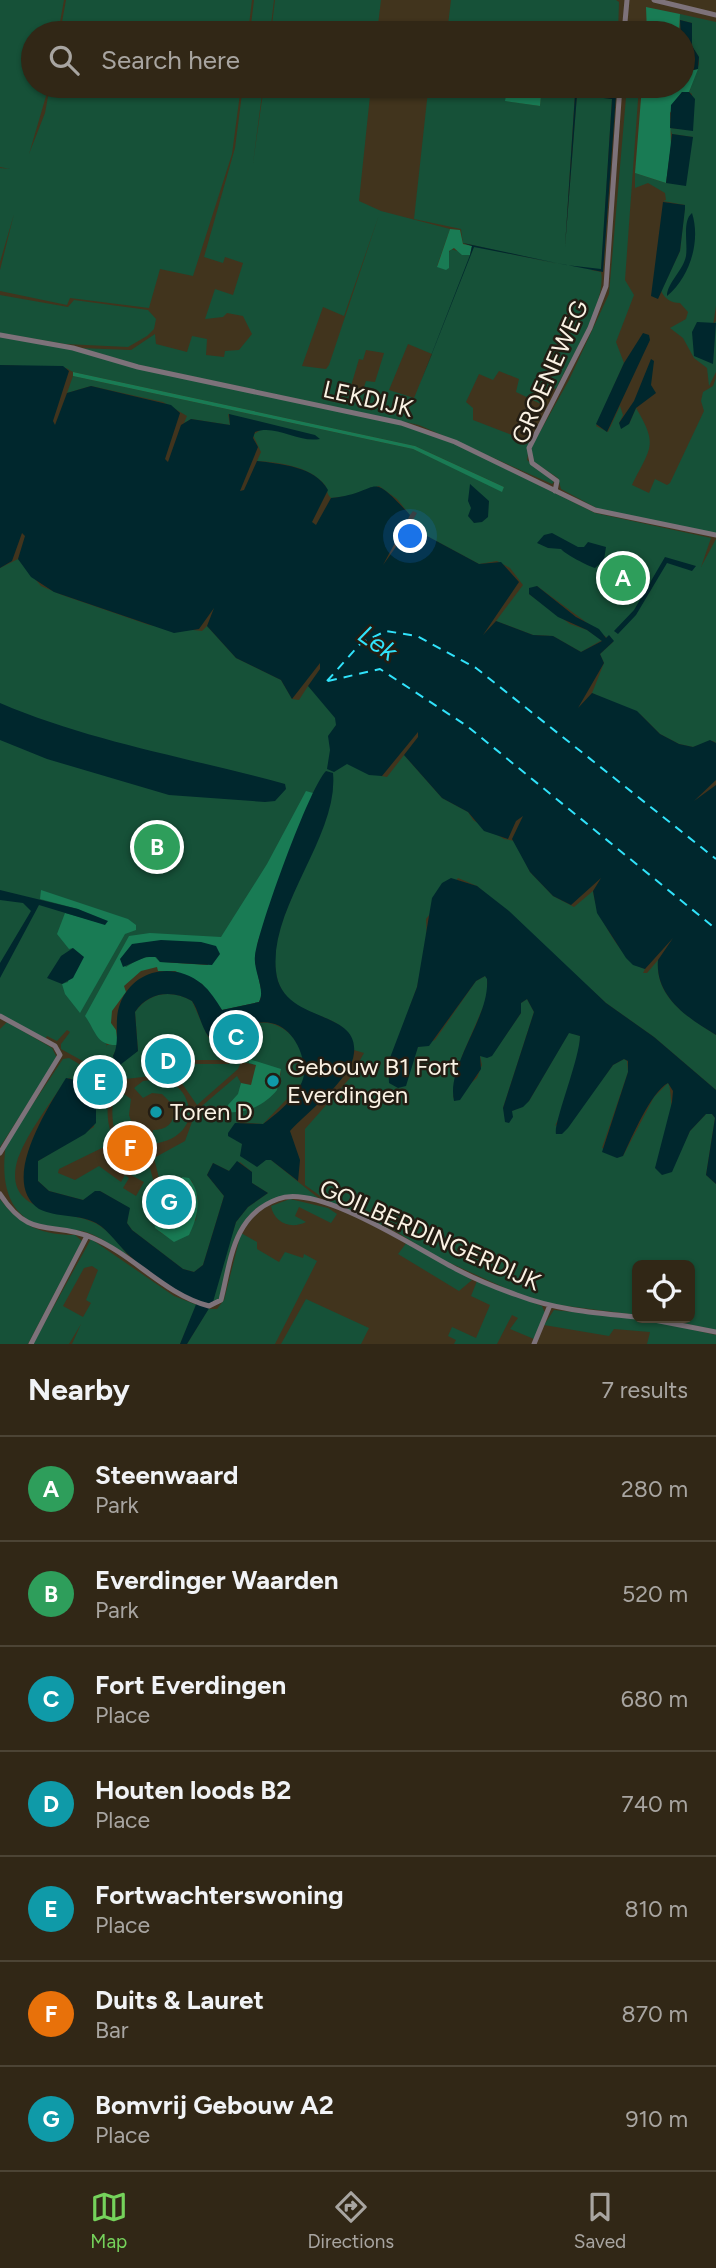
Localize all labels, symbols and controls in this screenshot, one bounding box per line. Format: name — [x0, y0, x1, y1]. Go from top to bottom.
search box — [21, 21, 695, 98]
icon: search — [45, 41, 83, 79]
text: Search here — [101, 44, 240, 76]
street label: GROENEWEG — [505, 295, 594, 448]
street label: LEKDIJK — [320, 374, 416, 423]
your location — [393, 519, 427, 553]
pin: A — [600, 552, 646, 604]
water label: Lek — [352, 618, 405, 668]
pin: B — [134, 821, 180, 873]
pin: C — [213, 1011, 259, 1063]
pin: D — [145, 1035, 191, 1087]
place label: Gebouw B1 Fort Everdingen — [287, 1052, 459, 1109]
pin: E — [77, 1056, 123, 1108]
marker: Gebouw B1 Fort Everdingen — [265, 1073, 281, 1089]
place label: Toren D — [170, 1097, 253, 1126]
marker: Toren D — [148, 1104, 164, 1120]
pin: F — [107, 1122, 153, 1174]
street label: GOILBERDINGERDIJK — [315, 1173, 546, 1297]
pin: G — [146, 1176, 192, 1228]
map controls — [632, 1260, 695, 1323]
button: locate — [632, 1260, 695, 1323]
text: Nearby — [28, 1371, 130, 1408]
text: 7 results — [602, 1376, 688, 1404]
text: Steenwaard — [95, 1459, 239, 1491]
text: A — [43, 1475, 59, 1503]
text: 280 m — [621, 1475, 688, 1503]
text: Park — [95, 1491, 139, 1519]
text: Everdinger Waarden — [95, 1564, 338, 1596]
text: B — [44, 1580, 58, 1608]
text: 520 m — [622, 1580, 688, 1608]
text: Park — [95, 1596, 139, 1624]
text: Fort Everdingen — [95, 1669, 286, 1701]
text: C — [43, 1685, 59, 1713]
text: 680 m — [621, 1685, 688, 1713]
text: Place — [95, 1701, 150, 1729]
text: Houten loods B2 — [95, 1774, 291, 1806]
text: D — [43, 1790, 59, 1818]
text: 740 m — [621, 1790, 688, 1818]
text: Place — [95, 1806, 150, 1834]
text: Fortwachterswoning — [95, 1879, 344, 1911]
text: E — [44, 1895, 58, 1923]
text: 810 m — [624, 1895, 688, 1923]
text: Place — [95, 1911, 150, 1939]
text: Duits & Lauret — [95, 1984, 264, 2016]
text: F — [45, 2000, 57, 2028]
text: 870 m — [622, 2000, 688, 2028]
text: Bar — [95, 2016, 129, 2044]
text: Bomvrij Gebouw A2 — [95, 2089, 334, 2121]
text: G — [42, 2105, 60, 2133]
text: 910 m — [625, 2105, 688, 2133]
text: Place — [95, 2121, 150, 2149]
tab: Map — [90, 2188, 128, 2253]
tab: Directions — [307, 2188, 394, 2253]
tab: Saved — [574, 2188, 626, 2253]

